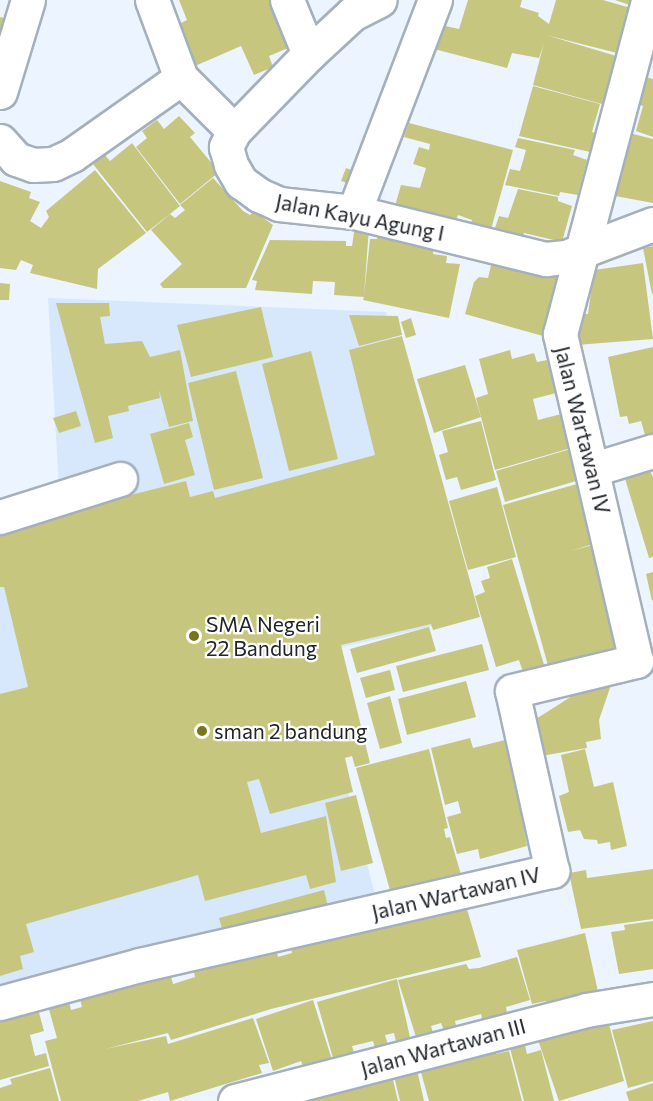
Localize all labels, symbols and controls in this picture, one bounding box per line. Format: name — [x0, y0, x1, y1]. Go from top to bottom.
street label: Jalan Kayu Agung I — [273, 188, 447, 246]
street label: Jalan Wartawan IV — [550, 343, 616, 517]
place label: SMA Negeri 22 Bandung — [206, 611, 320, 661]
marker: SMA Negeri 22 Bandung — [187, 629, 201, 643]
place label: sman 2 bandung — [214, 718, 367, 744]
marker: sman 2 bandung — [195, 724, 209, 738]
street label: Jalan Wartawan IV — [369, 861, 543, 925]
street label: Jalan Wartawan III — [358, 1013, 528, 1081]

